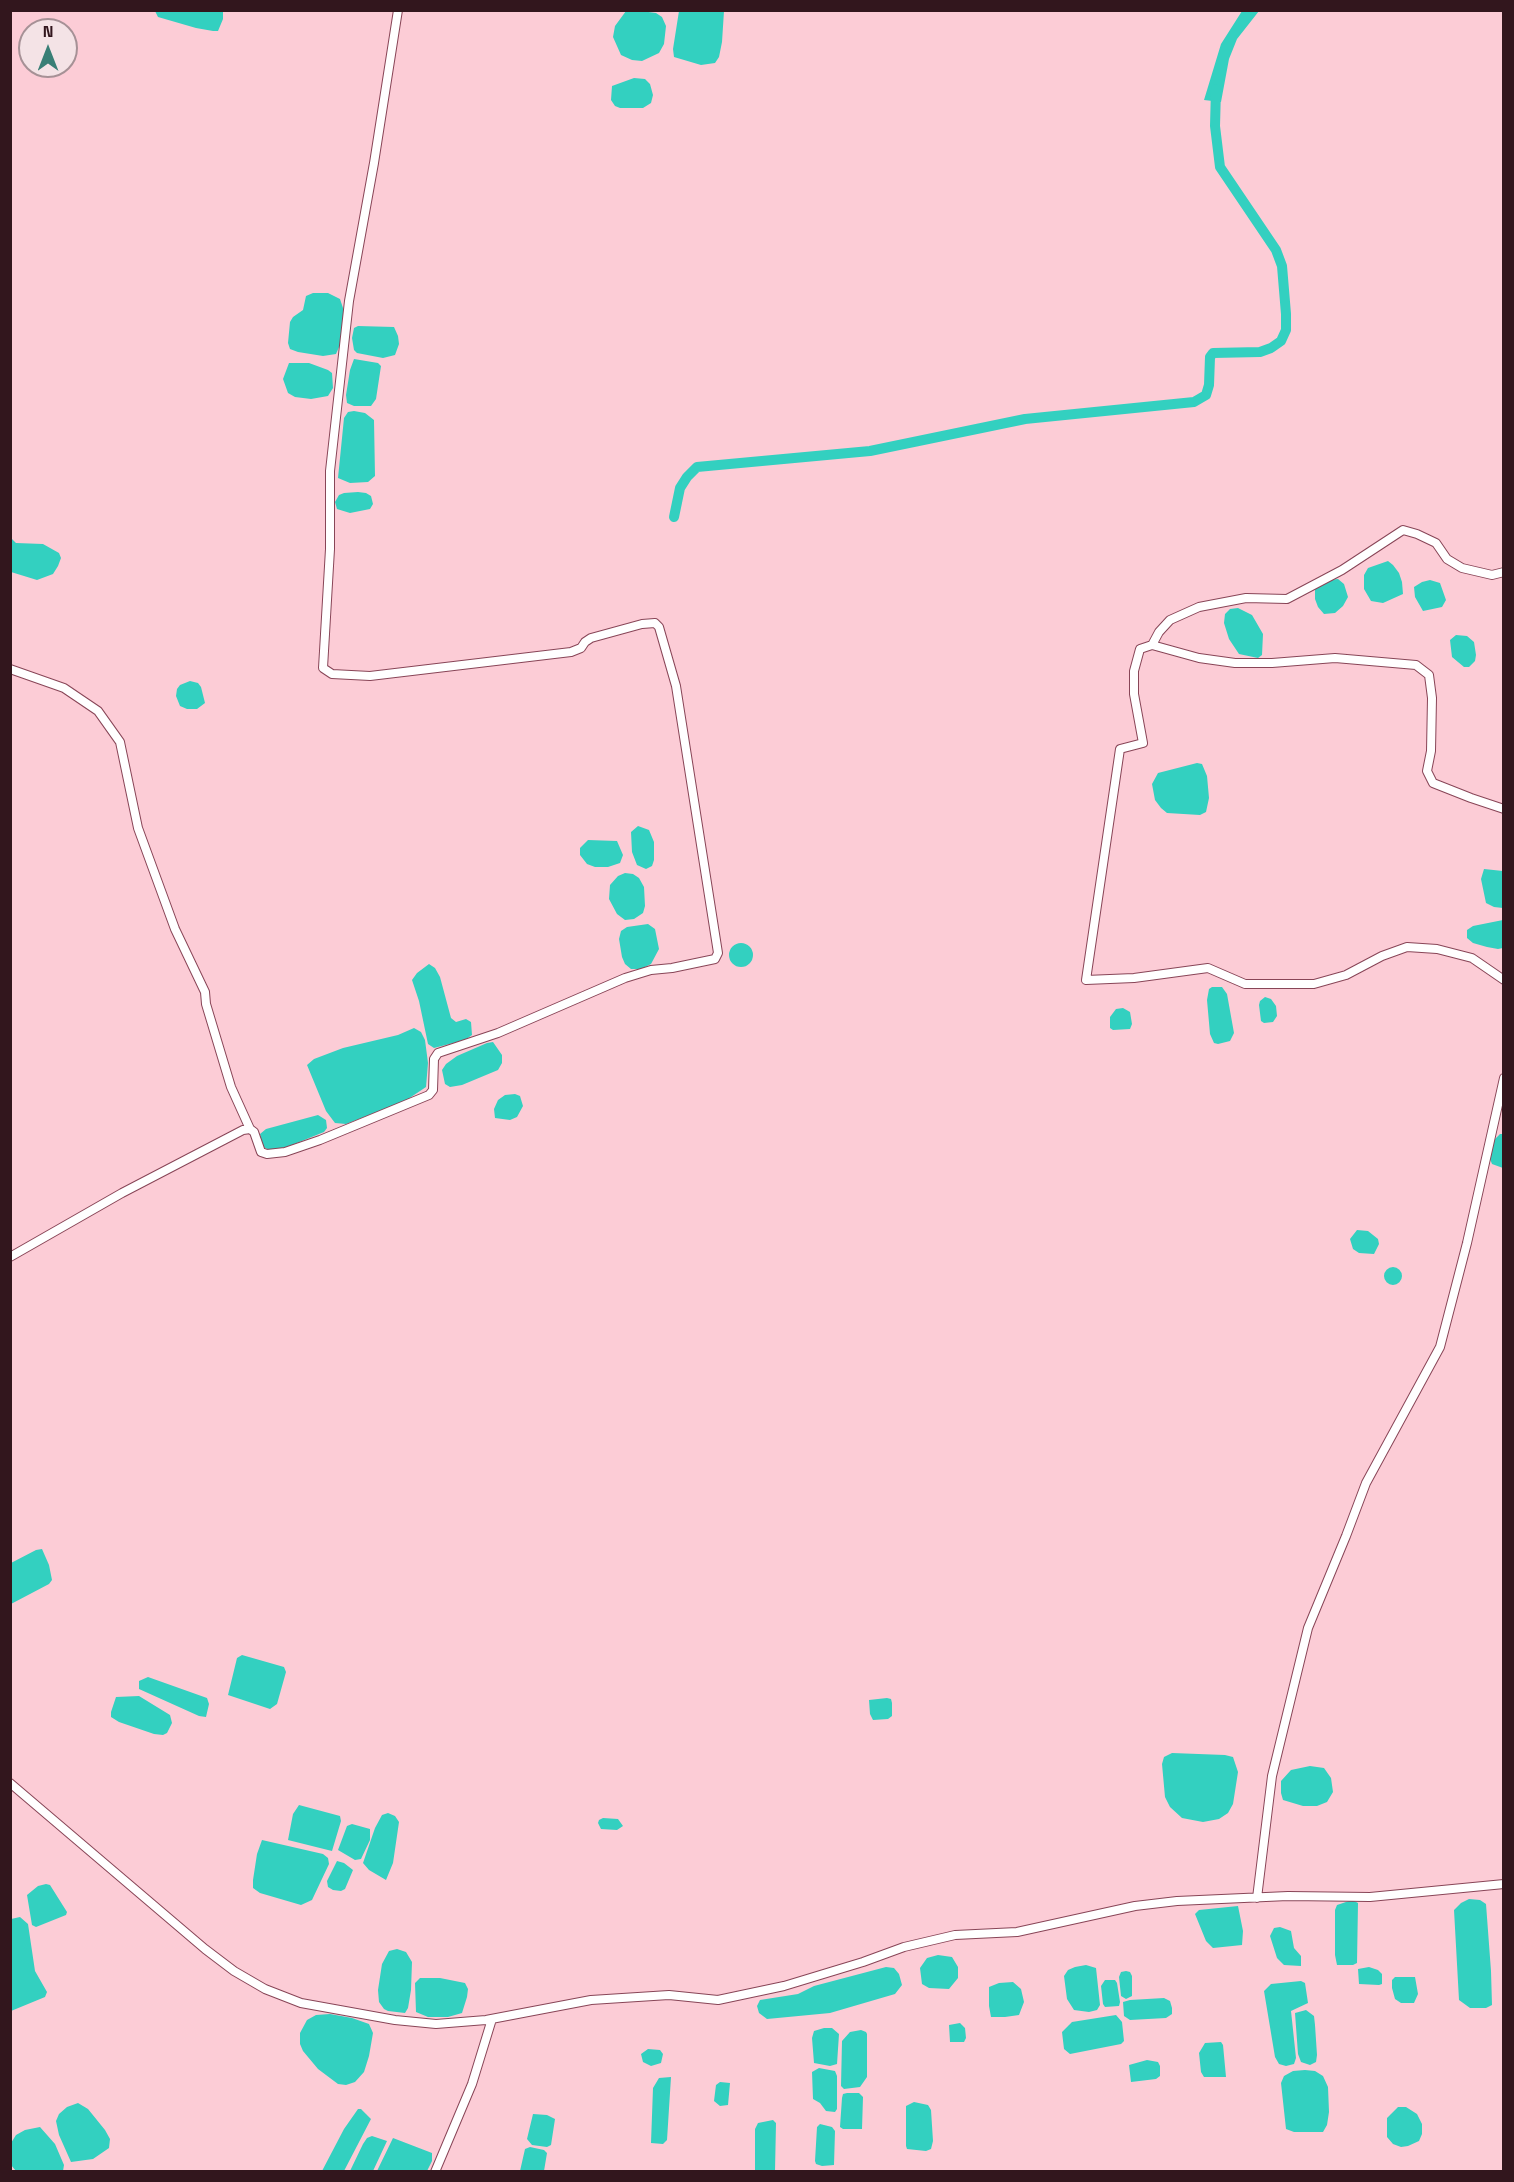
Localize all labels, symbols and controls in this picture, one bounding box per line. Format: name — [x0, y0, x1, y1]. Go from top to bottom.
north arrow — [18, 18, 78, 78]
text: N — [43, 21, 53, 42]

